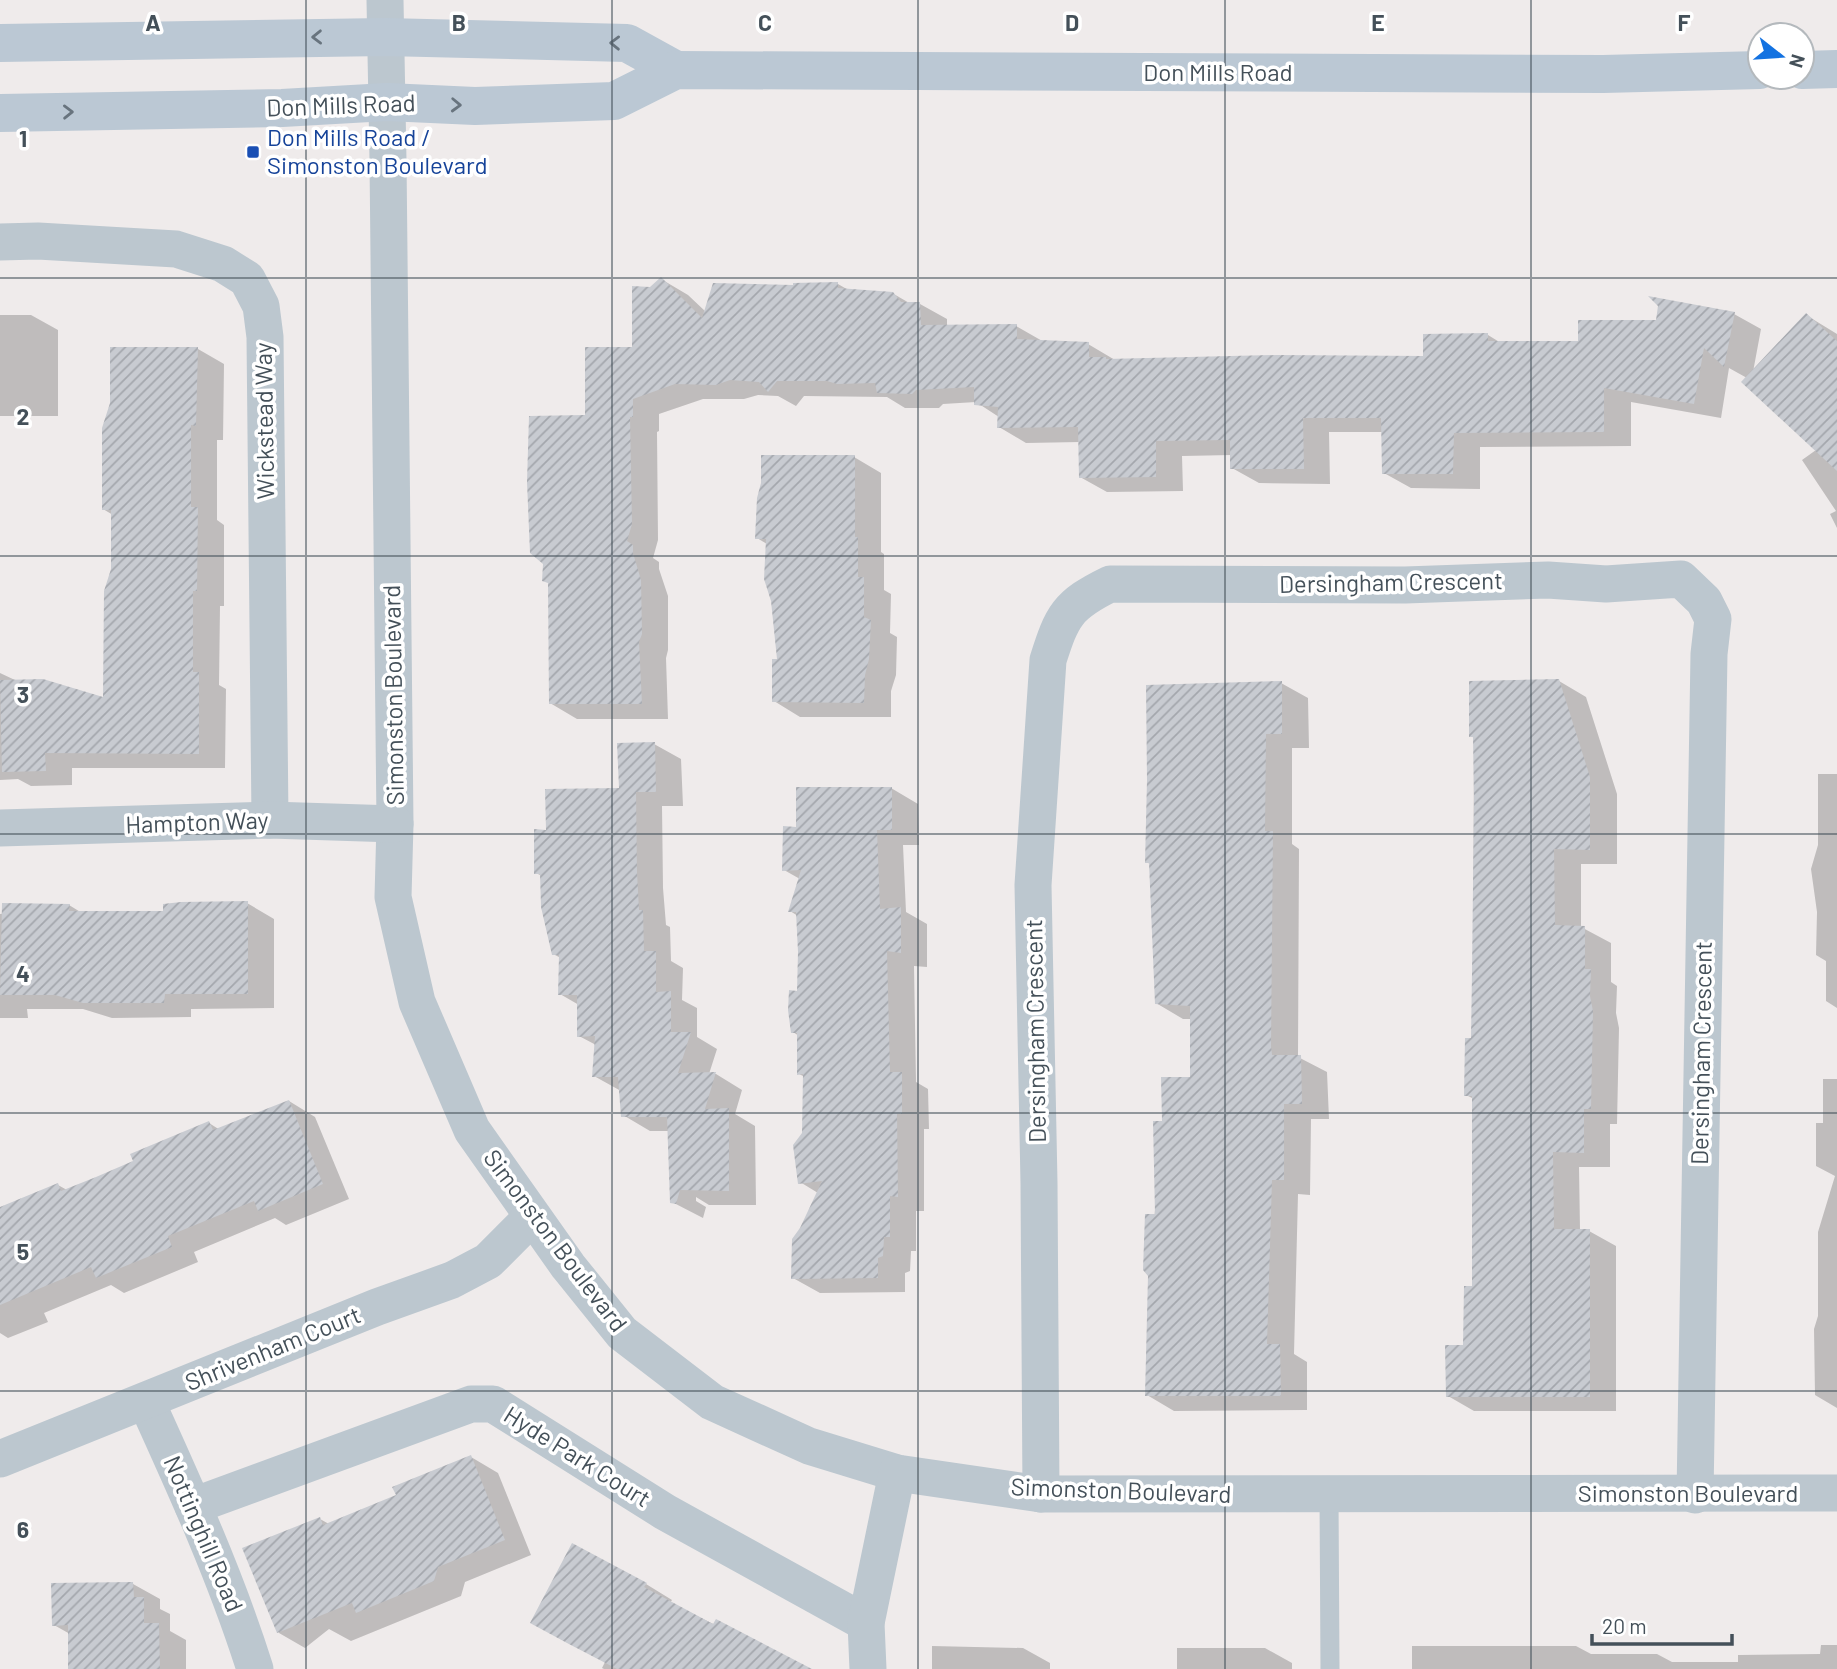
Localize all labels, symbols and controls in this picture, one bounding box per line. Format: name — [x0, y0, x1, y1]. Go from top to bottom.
text: A — [145, 8, 161, 36]
text: B — [452, 8, 466, 36]
text: C — [758, 8, 772, 36]
text: D — [1065, 8, 1079, 36]
text: E — [1371, 8, 1385, 36]
text: F — [1678, 8, 1691, 36]
north arrow — [1746, 21, 1816, 91]
one-way arrow — [311, 30, 322, 45]
one-way arrow — [609, 35, 619, 51]
text: N — [1785, 52, 1811, 71]
street label: Don Mills Road — [1143, 57, 1293, 86]
street label: Don Mills Road — [266, 87, 416, 122]
one-way arrow — [450, 97, 461, 112]
one-way arrow — [63, 104, 74, 120]
place label: Don Mills Road / Simonston Boulevard — [267, 122, 488, 179]
text: 1 — [19, 124, 27, 152]
marker: Don Mills Road / Simonston Boulevard — [245, 144, 261, 160]
street label: Wickstead Way — [248, 342, 279, 500]
text: 2 — [17, 402, 29, 430]
street label: Dersingham Crescent — [1279, 565, 1503, 598]
street label: Simonston Boulevard — [376, 584, 409, 806]
text: 3 — [17, 680, 29, 708]
street label: Hampton Way — [125, 805, 269, 838]
street label: Dersingham Crescent — [1018, 919, 1051, 1143]
street label: Dersingham Crescent — [1684, 941, 1717, 1165]
text: 4 — [16, 959, 30, 987]
street label: Simonston Boulevard — [478, 1143, 634, 1337]
text: 5 — [17, 1237, 29, 1265]
street label: Shrivenham Court — [180, 1299, 364, 1396]
street label: Hyde Park Court — [499, 1399, 656, 1512]
street label: Nottinghill Road — [159, 1451, 250, 1616]
street label: Simonston Boulevard — [1010, 1471, 1232, 1508]
street label: Simonston Boulevard — [1578, 1478, 1798, 1507]
text: 6 — [17, 1515, 29, 1543]
scale bar — [1592, 1602, 1732, 1646]
text: 20 m — [1602, 1613, 1647, 1638]

